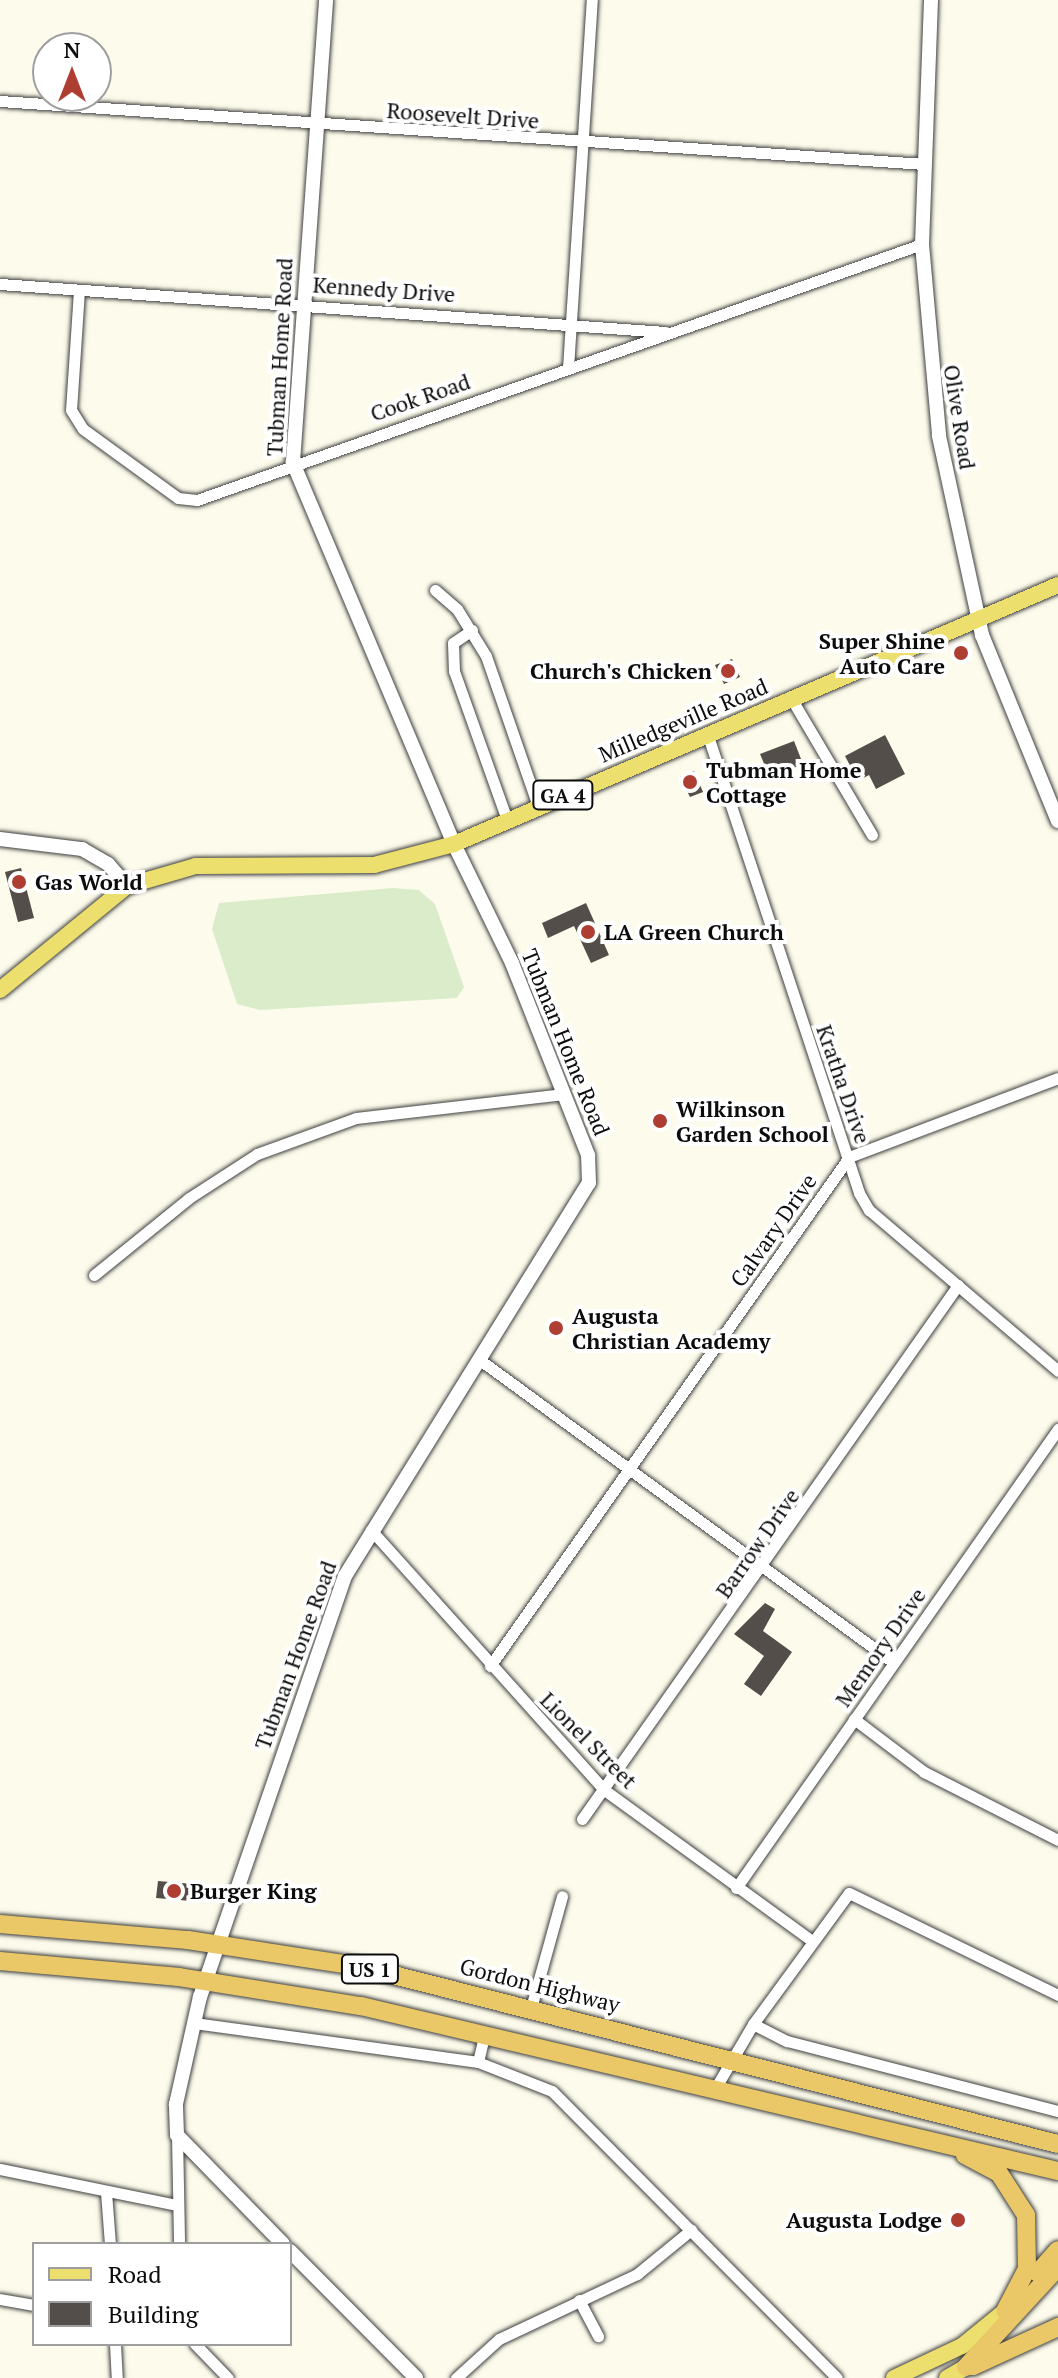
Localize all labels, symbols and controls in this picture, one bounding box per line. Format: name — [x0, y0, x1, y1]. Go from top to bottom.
north arrow — [32, 32, 112, 112]
text: N — [64, 35, 80, 64]
street label: Roosevelt Drive — [386, 97, 540, 133]
street label: Tubman Home Road — [261, 257, 297, 457]
street label: Kennedy Drive — [312, 271, 456, 307]
street label: Olive Road — [939, 363, 981, 471]
street label: Cook Road — [367, 368, 473, 426]
place label: Super Shine Auto Care — [819, 627, 945, 678]
marker: Super Shine Auto Care — [952, 644, 970, 662]
place label: Church's Chicken — [530, 658, 712, 684]
marker: Church's Chicken — [719, 662, 737, 680]
street label: Milledgeville Road — [595, 672, 771, 768]
place label: Tubman Home Cottage — [706, 756, 861, 808]
marker: Tubman Home Cottage — [681, 773, 699, 791]
road number: GA 4 — [531, 779, 595, 811]
place label: Gas World — [35, 869, 143, 895]
marker: Gas World — [10, 873, 28, 891]
place label: LA Green Church — [604, 919, 784, 945]
marker: LA Green Church — [579, 923, 597, 941]
street label: Tubman Home Road — [517, 945, 615, 1139]
street label: Kratha Drive — [811, 1021, 877, 1147]
place label: Wilkinson Garden School — [676, 1095, 829, 1146]
marker: Wilkinson Garden School — [651, 1112, 669, 1130]
street label: Calvary Drive — [724, 1168, 822, 1292]
place label: Augusta Christian Academy — [572, 1302, 771, 1354]
marker: Augusta Christian Academy — [547, 1319, 565, 1337]
street label: Barrow Drive — [710, 1483, 804, 1603]
street label: Tubman Home Road — [249, 1557, 341, 1753]
street label: Memory Drive — [829, 1582, 931, 1712]
street label: Lionel Street — [535, 1686, 643, 1794]
place label: Burger King — [190, 1878, 317, 1904]
marker: Burger King — [165, 1882, 183, 1900]
street label: Gordon Highway — [457, 1952, 623, 2018]
road number: US 1 — [340, 1953, 400, 1985]
place label: Augusta Lodge — [786, 2207, 942, 2233]
marker: Augusta Lodge — [949, 2211, 967, 2229]
legend — [32, 2242, 292, 2346]
text: Road — [108, 2258, 162, 2290]
text: Building — [108, 2298, 198, 2330]

